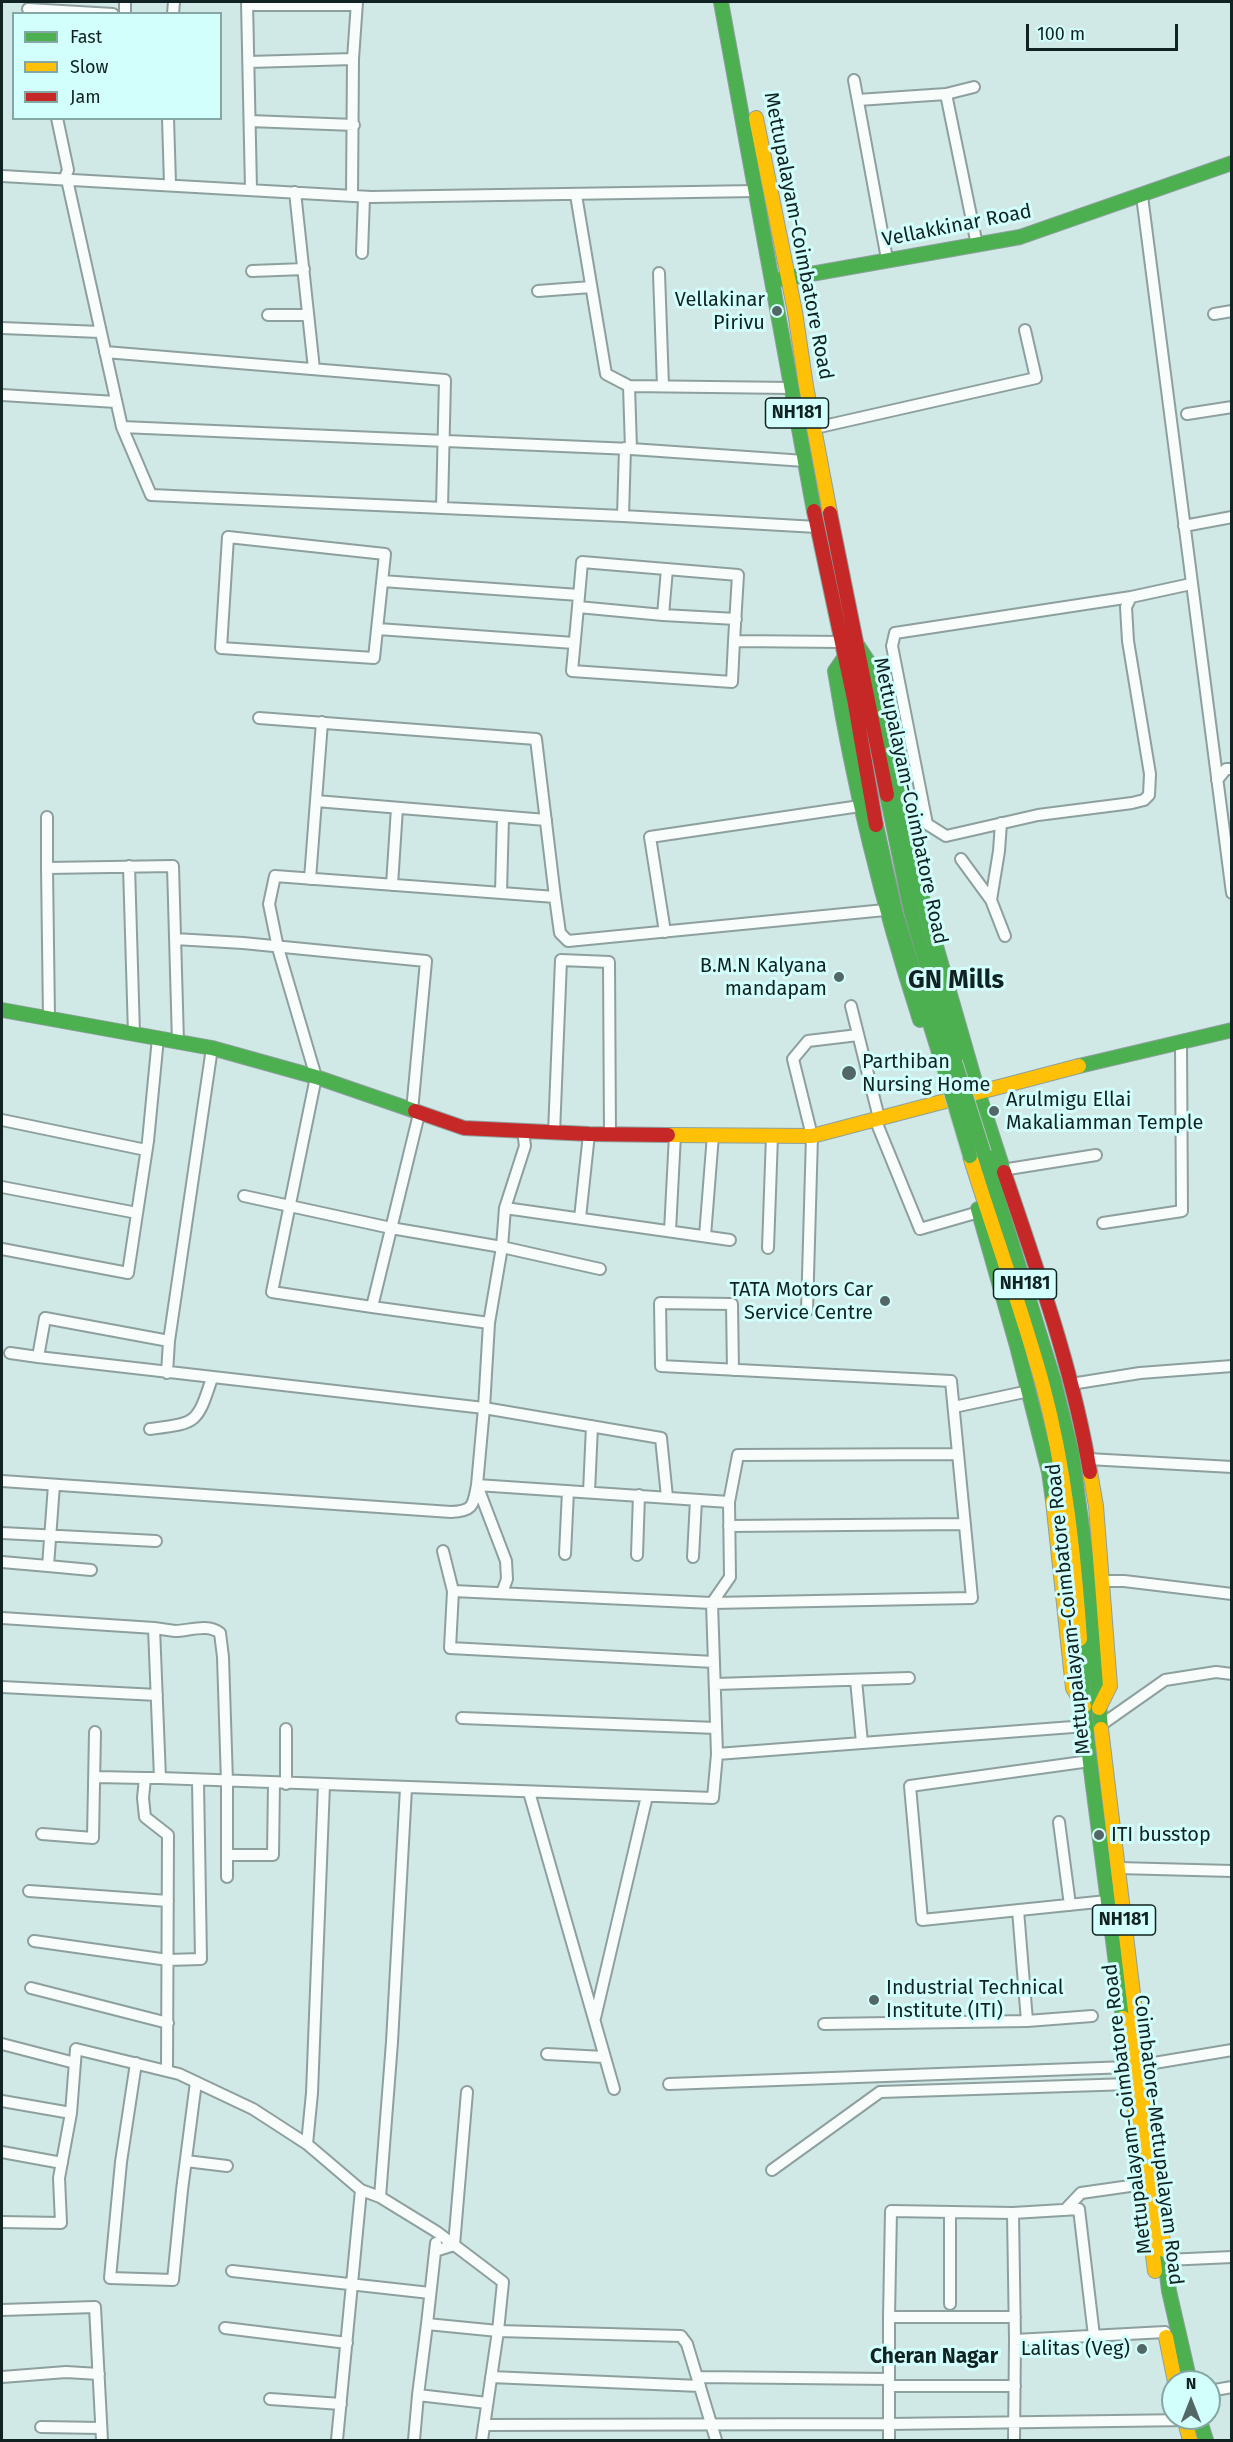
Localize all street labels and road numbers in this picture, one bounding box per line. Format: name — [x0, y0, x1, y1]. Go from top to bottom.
street label: Mettupalayam-Coimbatore Road — [758, 90, 838, 382]
street label: Vellakkinar Road — [880, 200, 1034, 252]
road number: NH181 — [766, 398, 828, 428]
street label: Mettupalayam-Coimbatore Road — [868, 655, 952, 947]
road number: NH181 — [994, 1269, 1056, 1299]
street label: Mettupalayam-Coimbatore Road — [1042, 1462, 1096, 1756]
road number: NH181 — [1092, 1905, 1156, 1935]
street label: Mettupalayam-Coimbatore Road — [1098, 1962, 1158, 2256]
street label: Coimbatore-Mettupalayam Road — [1128, 1993, 1188, 2287]

